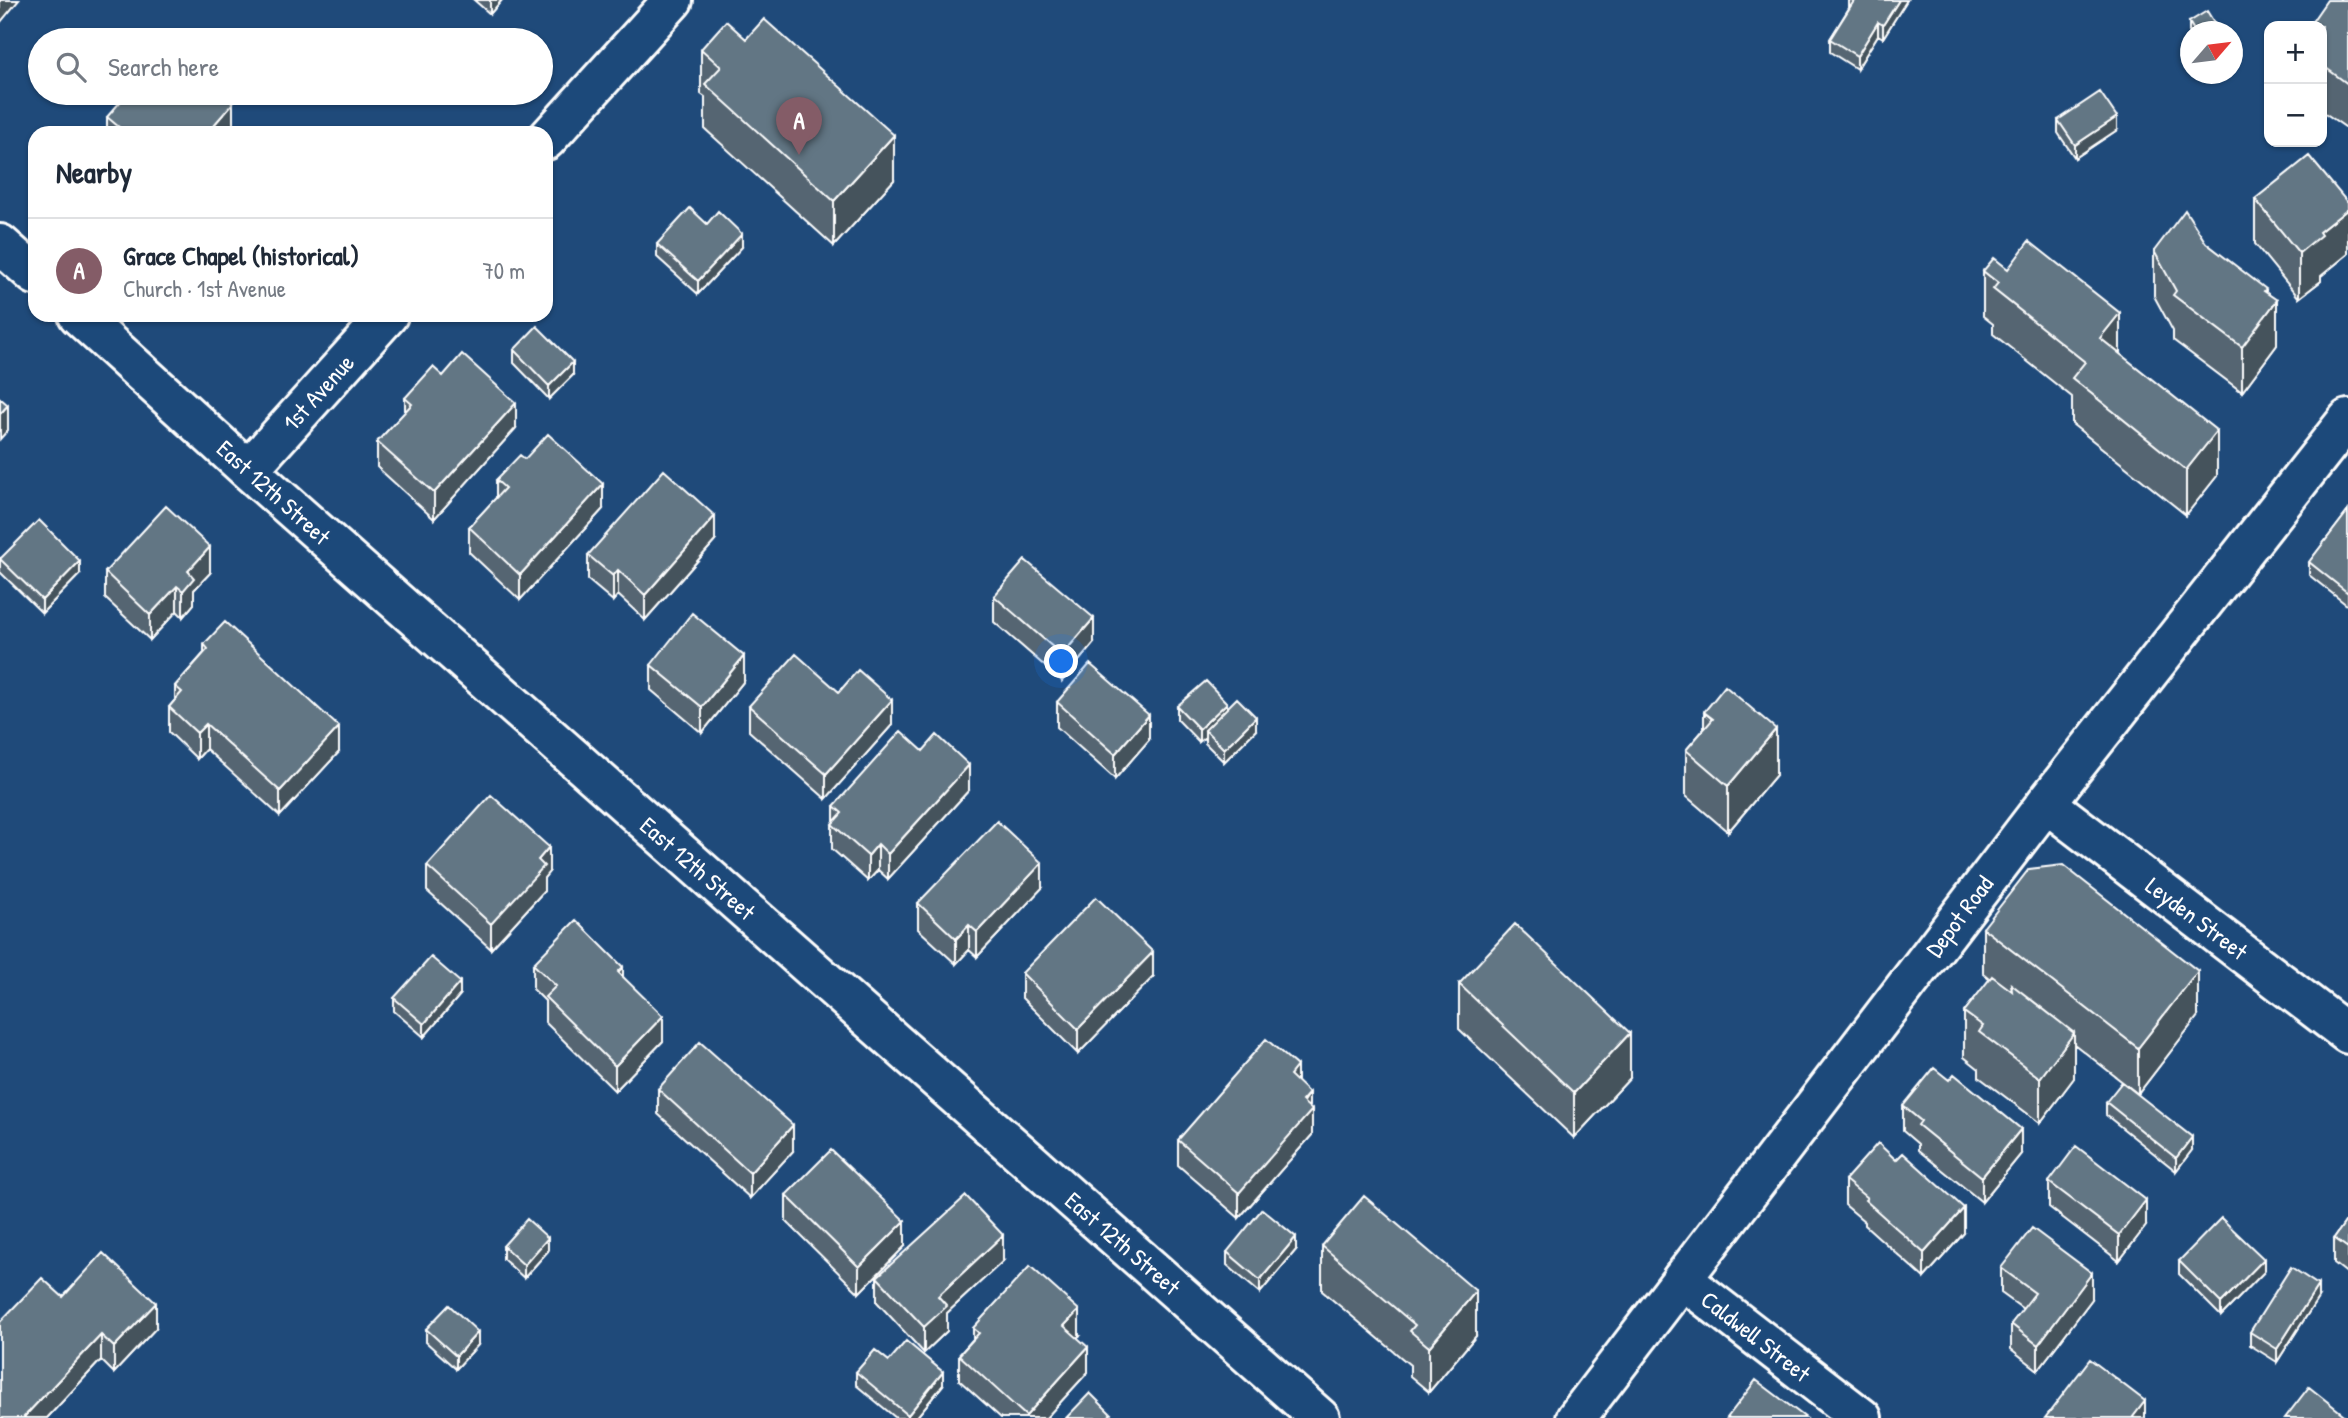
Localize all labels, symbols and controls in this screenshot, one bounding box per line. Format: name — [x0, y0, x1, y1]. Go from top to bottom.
north arrow — [2180, 21, 2243, 84]
map controls — [2264, 21, 2327, 147]
button: + — [2264, 21, 2327, 84]
search box — [28, 28, 553, 105]
icon: search — [52, 48, 90, 86]
text: Search here — [108, 49, 219, 84]
button: − — [2264, 84, 2327, 147]
pin: A — [776, 97, 822, 155]
text: Nearby — [56, 152, 132, 192]
text: Grace Chapel (historical) — [123, 238, 359, 273]
text: A — [73, 255, 85, 286]
text: 70 m — [482, 255, 525, 286]
text: Church · 1st Avenue — [123, 273, 286, 304]
street label: 1st Avenue — [275, 347, 361, 437]
street label: East 12th Street — [210, 432, 338, 552]
your location — [1044, 644, 1078, 678]
street label: East 12th Street — [634, 809, 763, 927]
street label: Depot Road — [1918, 869, 2000, 963]
street label: Leyden Street — [2140, 869, 2255, 967]
street label: East 12th Street — [1059, 1184, 1188, 1302]
street label: Caldwell Street — [1695, 1283, 1818, 1389]

